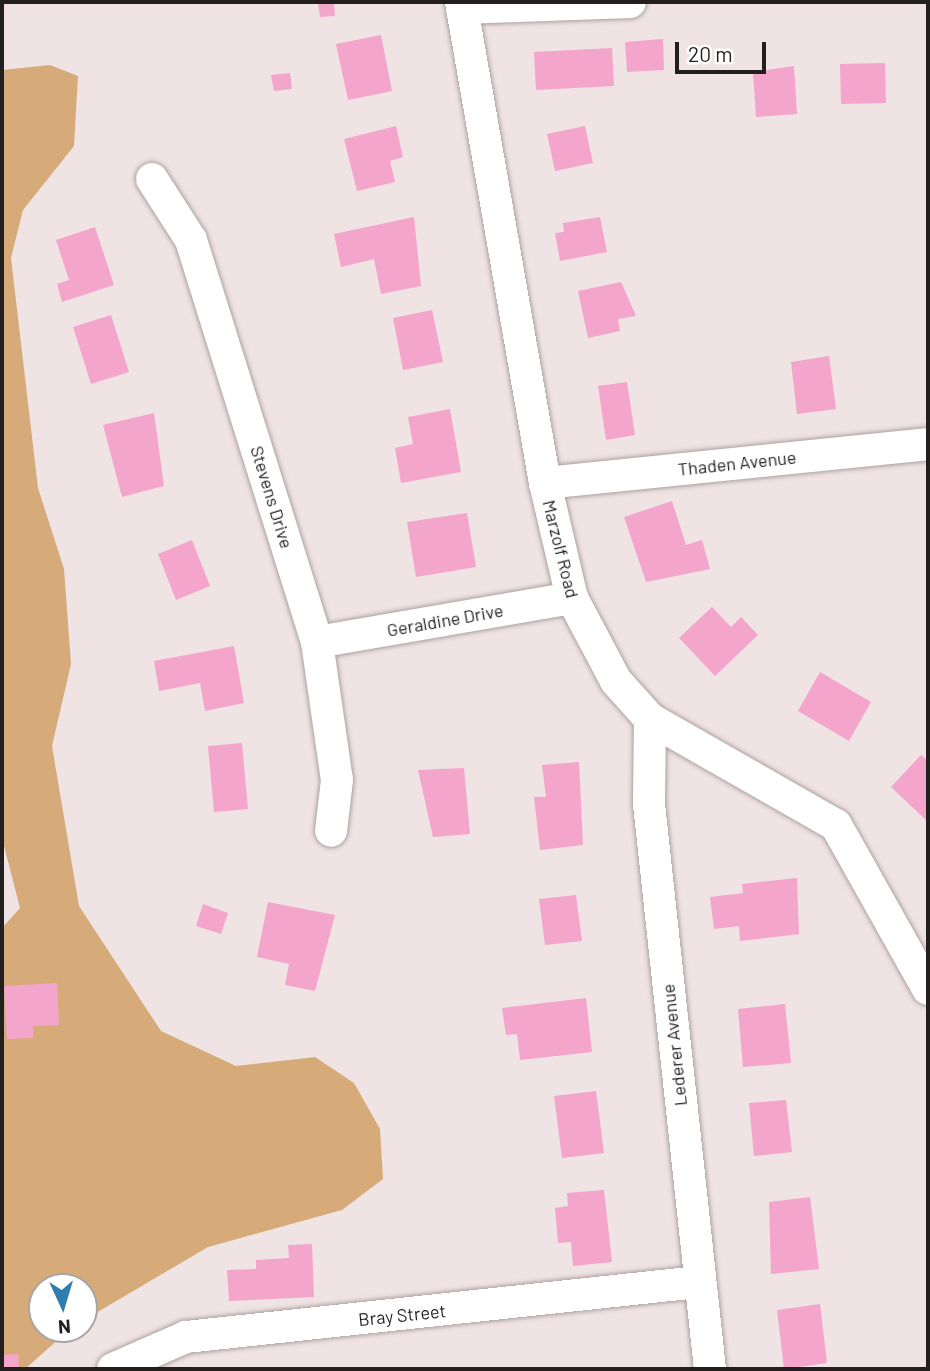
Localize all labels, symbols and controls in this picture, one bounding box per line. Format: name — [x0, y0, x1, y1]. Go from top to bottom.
scale bar — [678, 28, 769, 72]
text: 20 m — [688, 41, 733, 66]
street label: Stevens Drive — [246, 443, 298, 551]
street label: Thaden Avenue — [677, 446, 797, 480]
street label: Marzolf Road — [538, 498, 584, 600]
street label: Geraldine Drive — [385, 599, 505, 641]
street label: Lederer Avenue — [657, 983, 691, 1107]
north arrow — [28, 1273, 98, 1343]
street label: Bray Street — [357, 1300, 447, 1330]
text: N — [57, 1316, 71, 1339]

